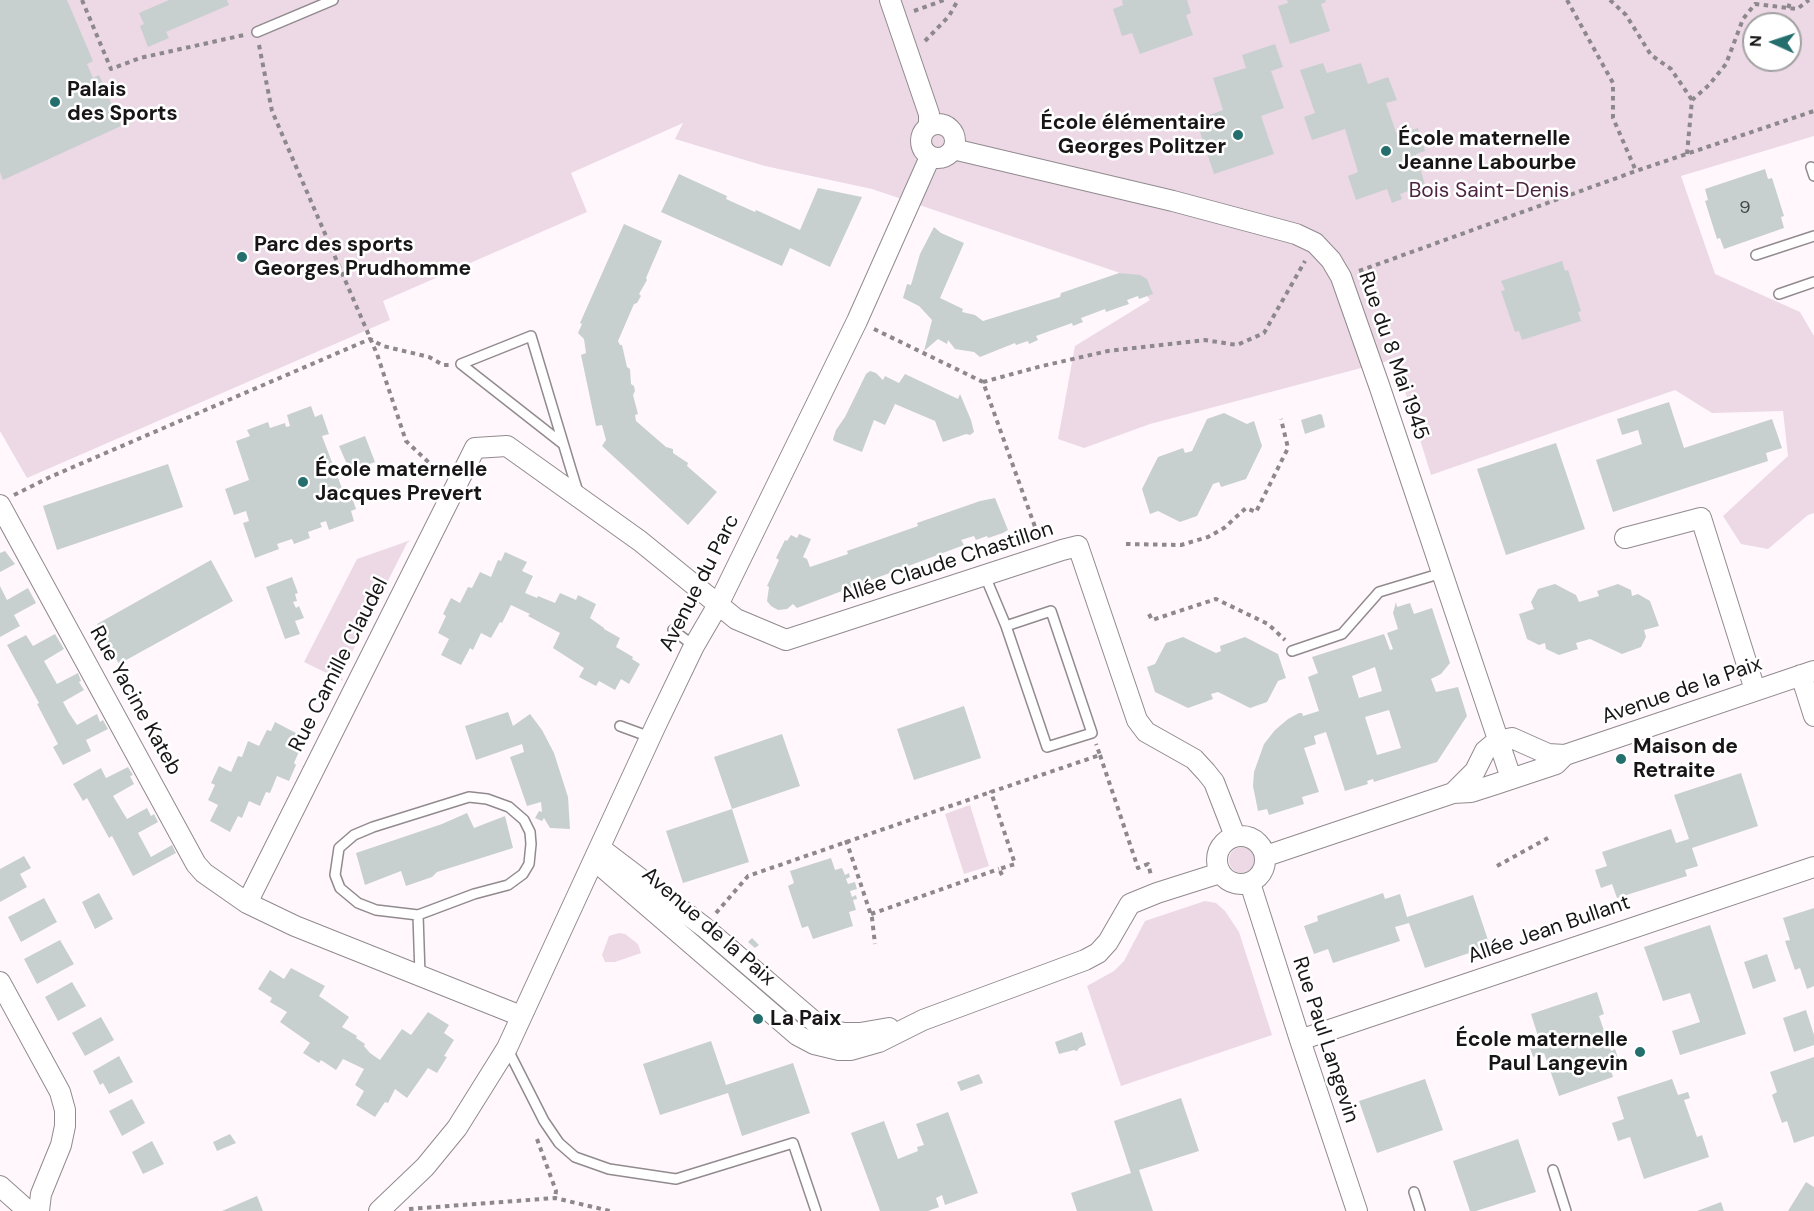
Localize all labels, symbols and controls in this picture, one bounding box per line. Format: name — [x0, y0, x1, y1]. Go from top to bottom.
north arrow — [1742, 12, 1802, 72]
text: N — [1745, 35, 1766, 48]
place label: Palais des Sports — [67, 77, 178, 127]
marker: Palais des Sports — [48, 95, 62, 109]
place label: École élémentaire Georges Politzer — [1041, 110, 1226, 160]
place label: École maternelle Jeanne Labourbe — [1398, 126, 1576, 176]
marker: École élémentaire Georges Politzer — [1231, 128, 1245, 142]
marker: École maternelle Jeanne Labourbe — [1379, 144, 1393, 158]
park label: Bois Saint-Denis — [1409, 178, 1569, 204]
house number: 9 — [1739, 197, 1751, 219]
place label: Parc des sports Georges Prudhomme — [254, 232, 471, 282]
marker: Parc des sports Georges Prudhomme — [235, 250, 249, 264]
street label: Rue du 8 Mai 1945 — [1352, 269, 1434, 443]
place label: École maternelle Jacques Prevert — [315, 457, 487, 507]
marker: École maternelle Jacques Prevert — [296, 475, 310, 489]
street label: Avenue du Parc — [655, 510, 745, 656]
street label: Allée Claude Chastillon — [837, 517, 1057, 609]
street label: Rue Camille Claudel — [284, 574, 394, 756]
street label: Rue Yacine Kateb — [84, 622, 186, 780]
street label: Avenue de la Paix — [1599, 652, 1765, 730]
place label: Maison de Retraite — [1633, 734, 1738, 784]
marker: Maison de Retraite — [1614, 752, 1628, 766]
street label: Avenue de la Paix — [636, 862, 780, 992]
street label: Allée Jean Bullant — [1465, 890, 1633, 970]
street label: Rue Paul Langevin — [1286, 954, 1364, 1126]
place label: La Paix — [770, 1006, 841, 1032]
marker: La Paix — [751, 1012, 765, 1026]
place label: École maternelle Paul Langevin — [1456, 1027, 1628, 1077]
marker: École maternelle Paul Langevin — [1633, 1045, 1647, 1059]

